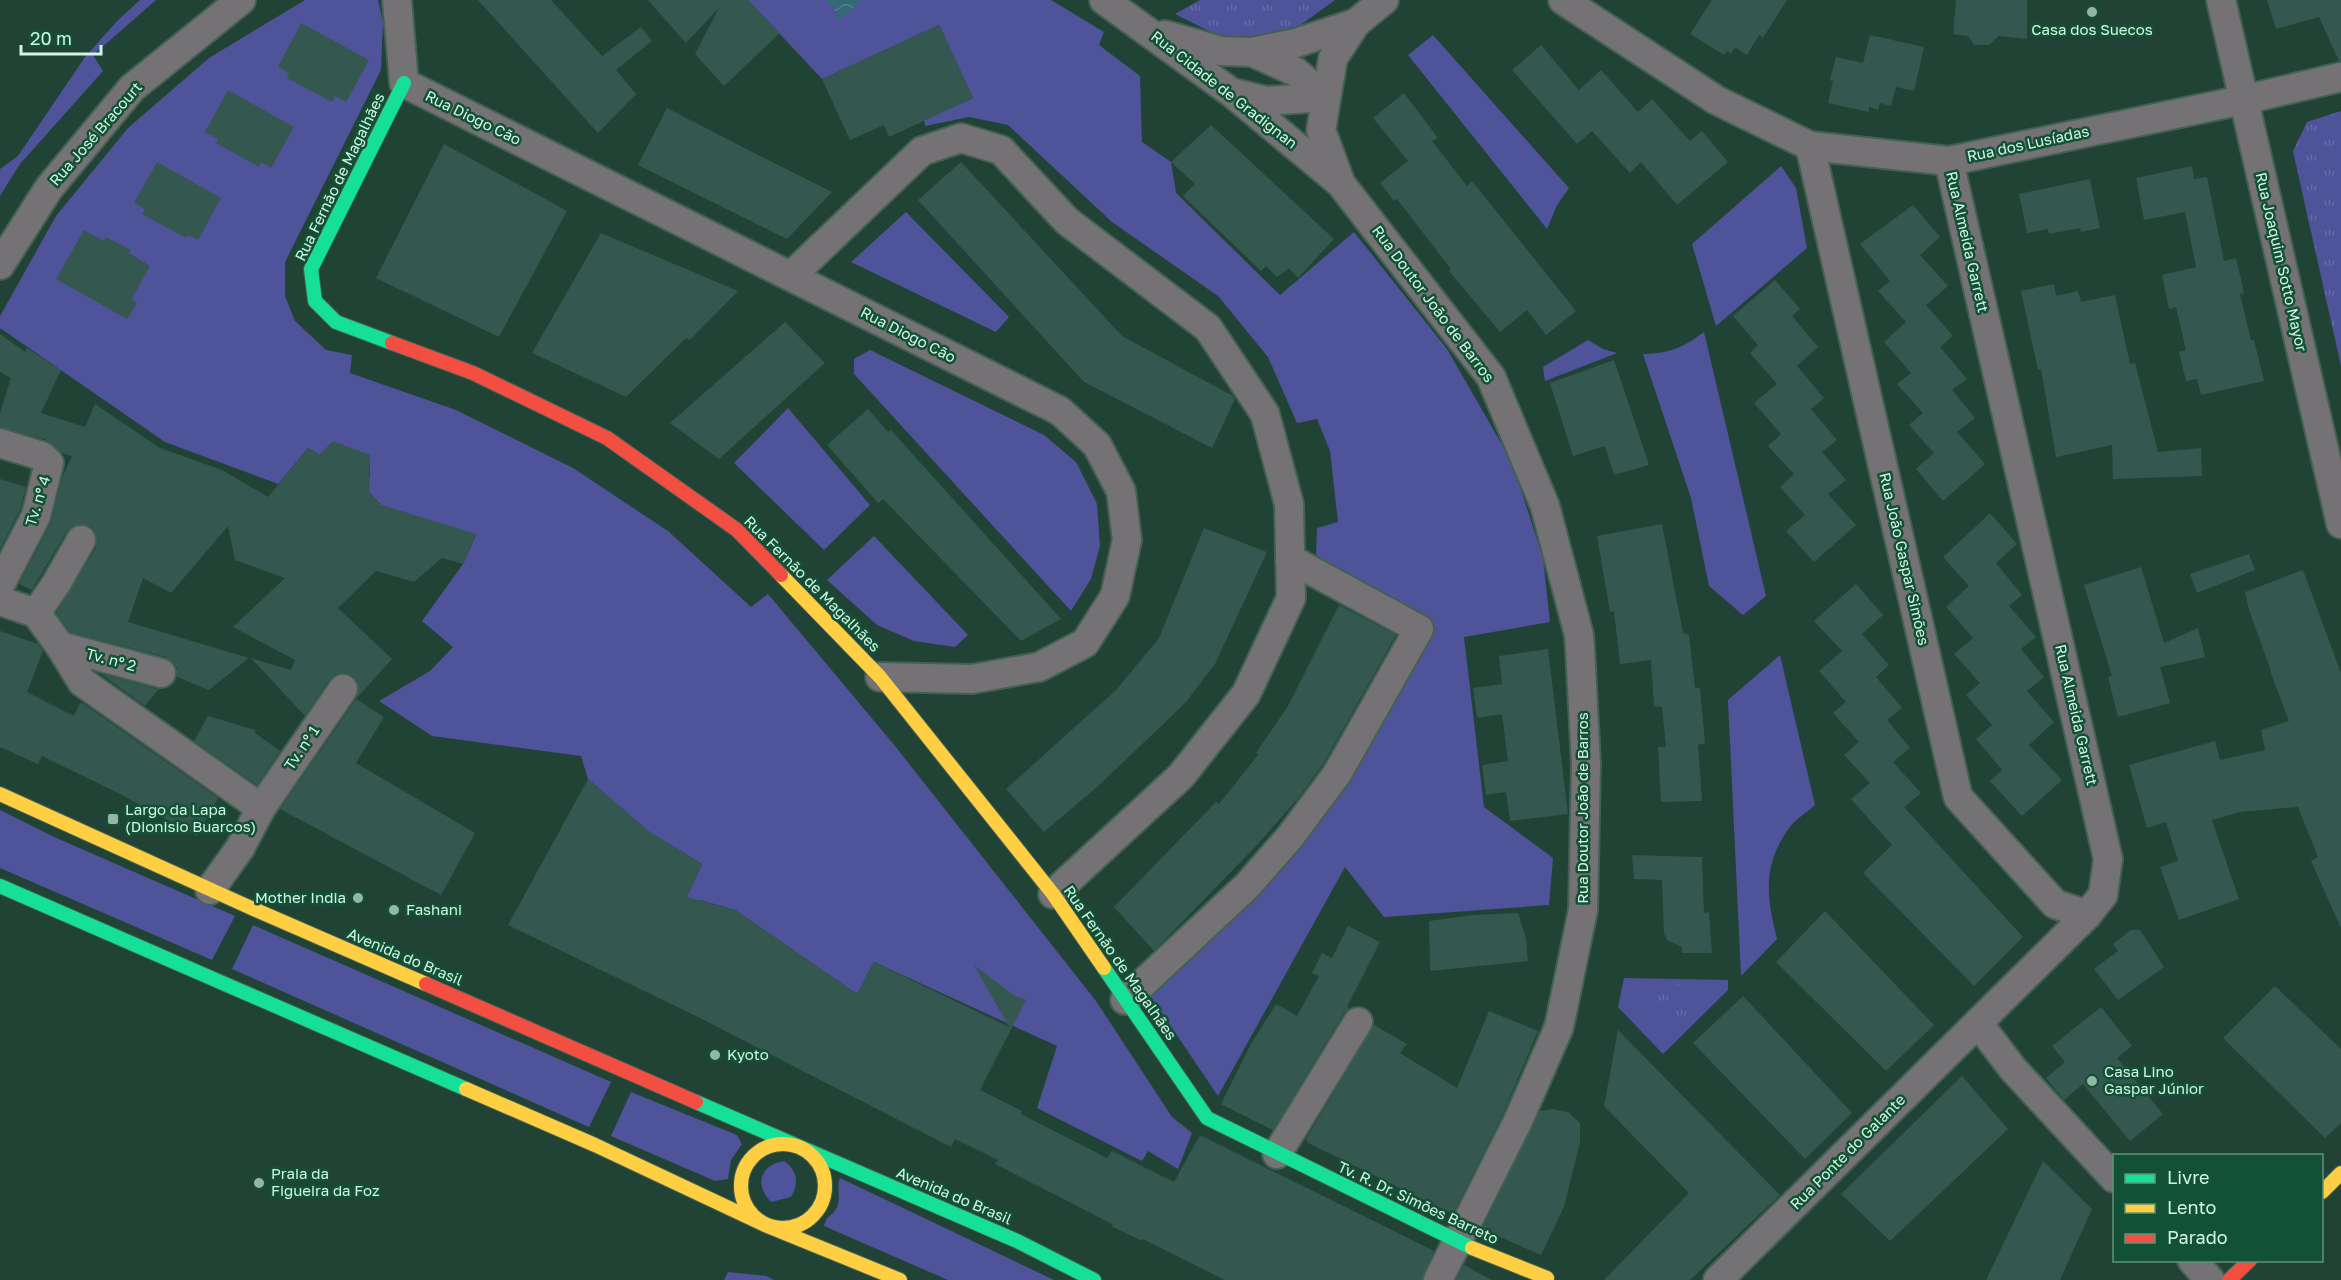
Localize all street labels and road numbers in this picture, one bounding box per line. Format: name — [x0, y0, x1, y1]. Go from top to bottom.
street label: Rua Cidade de Gradignan — [1148, 27, 1301, 152]
street label: Rua José Bracourt — [45, 78, 145, 189]
street label: Rua Diogo Cão — [423, 86, 524, 148]
street label: Rua Fernão de Magalhães — [290, 89, 388, 264]
street label: Rua dos Lusíadas — [1965, 121, 2091, 165]
street label: Rua Almeida Garrett — [1943, 169, 1993, 314]
street label: Rua Joaquim Sotto Mayor — [2253, 170, 2311, 353]
street label: Rua Doutor João de Barros — [1369, 221, 1499, 385]
street label: Rua Diogo Cão — [858, 302, 959, 366]
street label: Rua João Gaspar Simões — [1876, 471, 1934, 647]
street label: Tv. nº 4 — [21, 473, 53, 528]
street label: Rua Fernão de Magalhães — [741, 512, 884, 655]
street label: Rua Almeida Garrett — [2052, 642, 2102, 787]
street label: Tv. nº 2 — [84, 644, 138, 674]
street label: Rua Doutor João de Barros — [1573, 712, 1591, 904]
street label: Tv. nº 1 — [280, 722, 323, 773]
street label: Rua Fernão de Magalhães — [1060, 882, 1181, 1043]
street label: Avenida do Brasil — [345, 924, 466, 989]
street label: Rua Ponte do Galante — [1786, 1090, 1909, 1213]
street label: Tv. R. Dr. Simões Barreto — [1335, 1157, 1502, 1247]
street label: Avenida do Brasil — [894, 1163, 1015, 1228]

